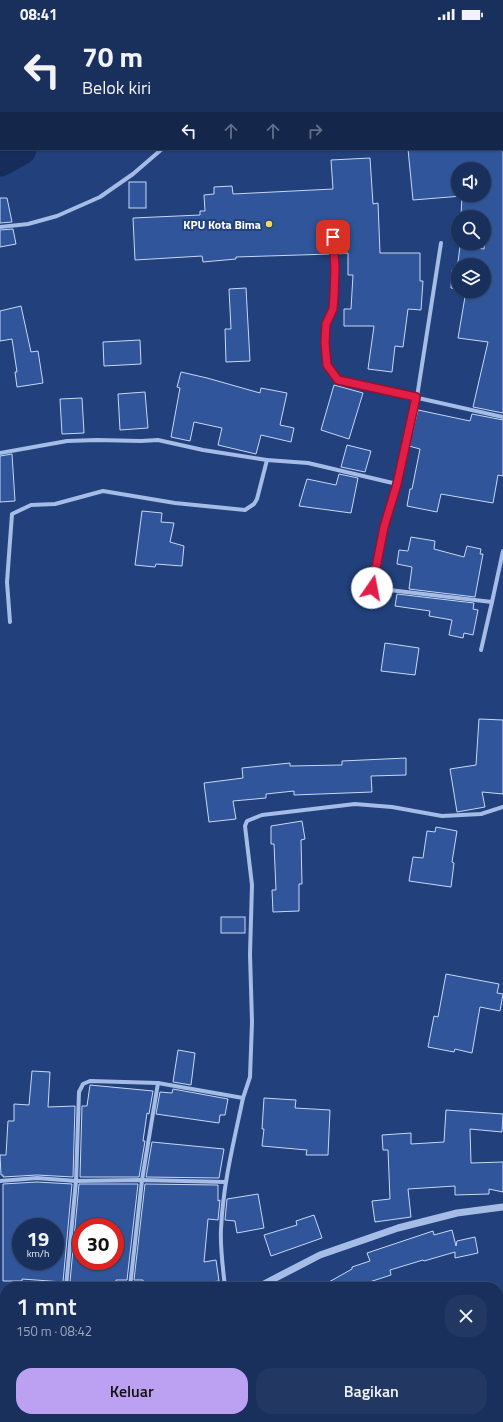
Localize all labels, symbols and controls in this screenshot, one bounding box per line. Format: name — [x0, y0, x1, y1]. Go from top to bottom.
text: 08:41 — [20, 3, 57, 26]
text: 70 m — [82, 35, 143, 78]
icon: left — [16, 44, 68, 96]
text: Belok kiri — [82, 74, 151, 101]
icon: left — [178, 120, 200, 142]
icon: ahead — [220, 120, 242, 142]
icon: ahead — [262, 120, 284, 142]
icon: right — [304, 120, 326, 142]
map controls — [451, 162, 491, 298]
button: sound — [451, 162, 491, 202]
button: search — [451, 210, 491, 250]
place label: KPU Kota Bima — [183, 215, 261, 234]
marker: KPU Kota Bima — [264, 219, 274, 229]
pin — [316, 220, 350, 254]
icon: arrive — [322, 226, 344, 248]
button: layers — [451, 258, 491, 298]
position arrow — [351, 567, 393, 609]
speed limit sign: 30 — [72, 1218, 124, 1270]
text: 19 — [27, 1223, 49, 1254]
text: km/h — [27, 1246, 49, 1261]
text: 1 mnt — [16, 1288, 77, 1324]
button: close — [445, 1295, 487, 1337]
text: 150 m · 08:42 — [16, 1321, 92, 1341]
button: Keluar — [16, 1368, 248, 1414]
button: Bagikan — [256, 1368, 487, 1414]

